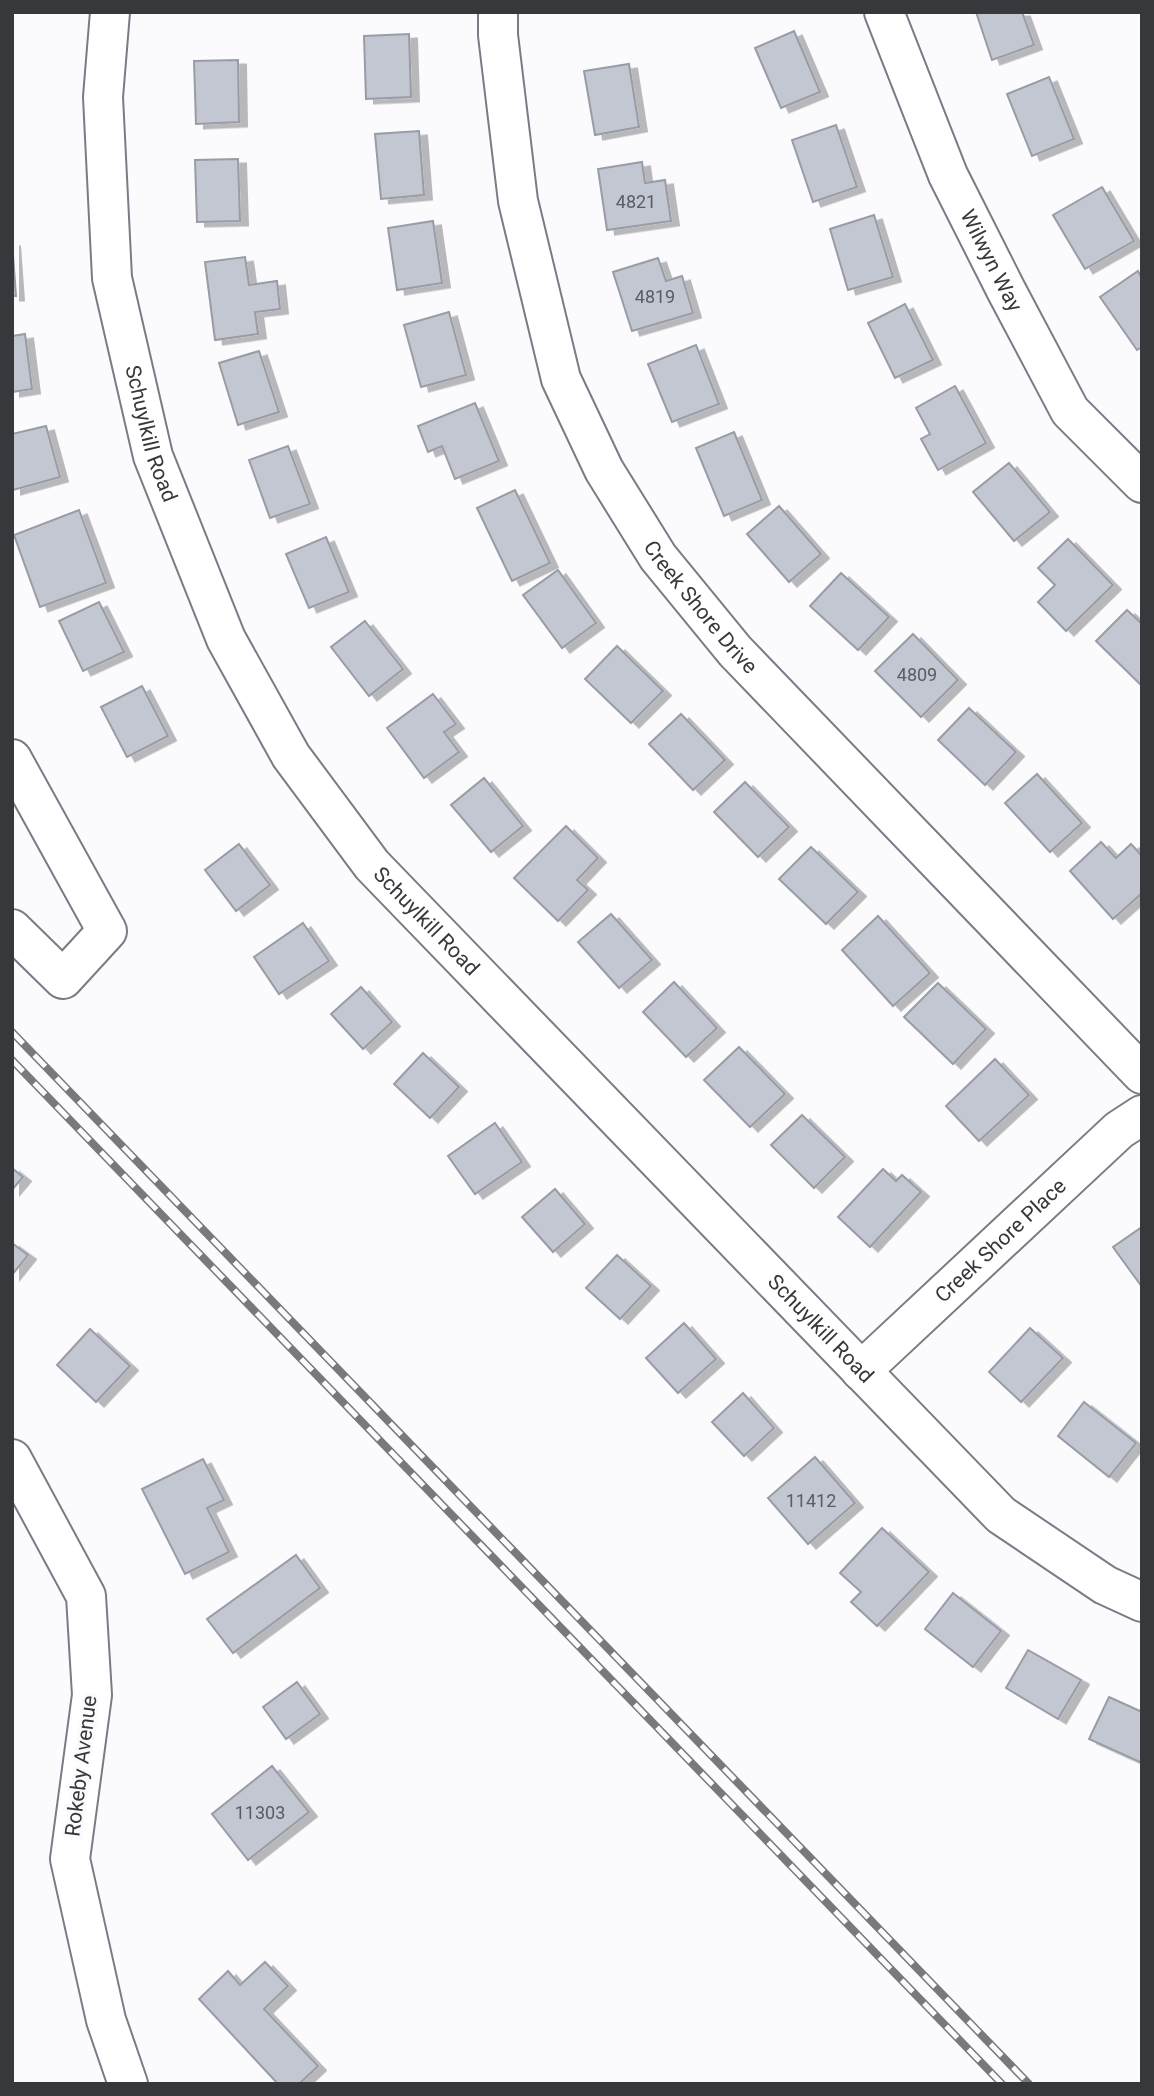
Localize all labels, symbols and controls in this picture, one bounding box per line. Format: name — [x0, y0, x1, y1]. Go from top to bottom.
house number: 4821 — [616, 191, 656, 212]
street label: Wilwyn Way — [955, 206, 1027, 316]
house number: 4819 — [635, 286, 675, 307]
street label: Schuylkill Road — [120, 363, 182, 505]
street label: Creek Shore Drive — [639, 536, 762, 679]
house number: 4809 — [897, 664, 937, 685]
street label: Schuylkill Road — [369, 862, 484, 980]
street label: Creek Shore Place — [930, 1174, 1071, 1307]
street label: Schuylkill Road — [763, 1270, 878, 1388]
house number: 11412 — [786, 1490, 836, 1511]
street label: Rokeby Avenue — [60, 1694, 102, 1838]
house number: 11303 — [235, 1802, 285, 1823]

